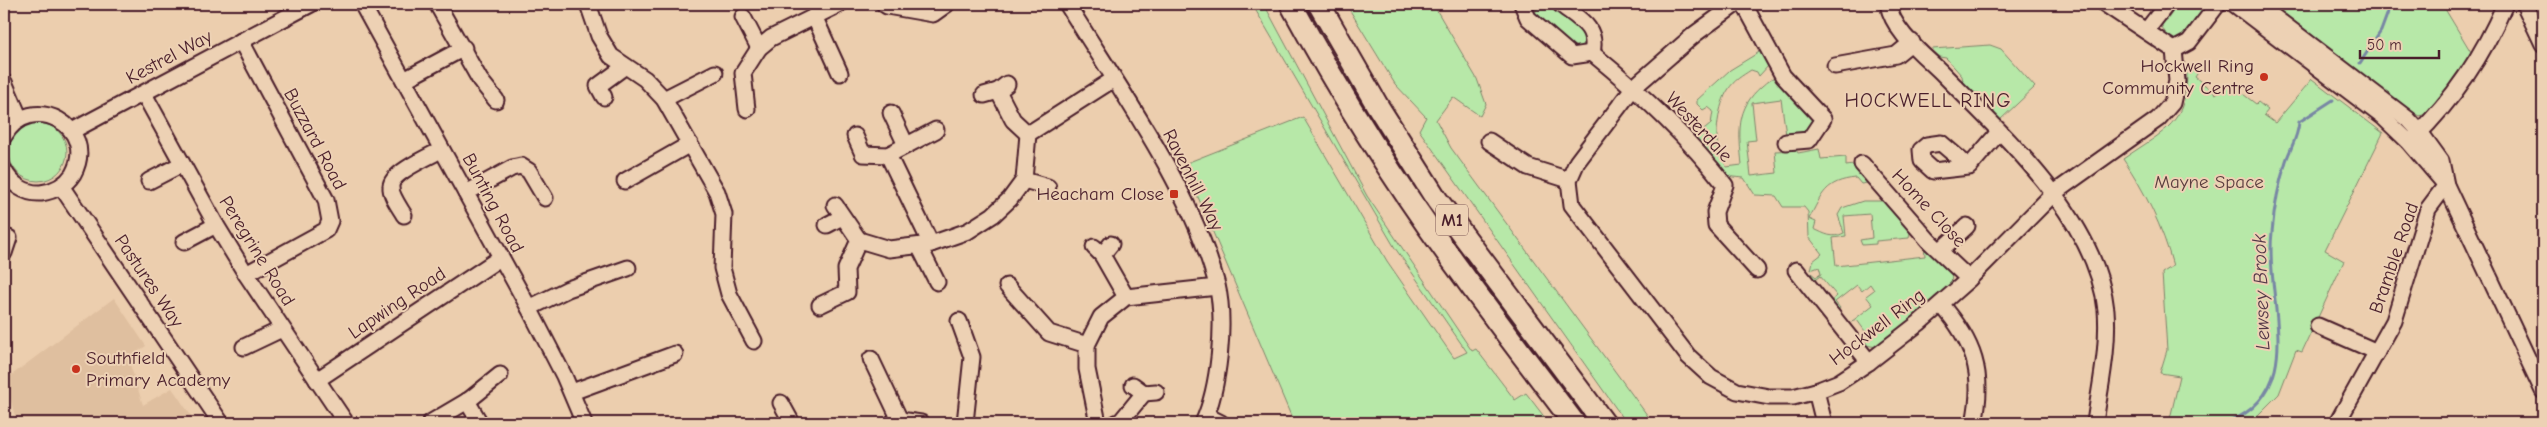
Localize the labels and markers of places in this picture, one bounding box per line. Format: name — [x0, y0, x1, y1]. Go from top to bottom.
place label: Hockwell Ring Community Centre — [2102, 55, 2254, 99]
marker: Hockwell Ring Community Centre — [2258, 71, 2270, 83]
place label: Heacham Close — [1037, 183, 1164, 205]
marker: Heacham Close — [1168, 188, 1180, 200]
place label: Southfield Primary Academy — [86, 347, 231, 391]
marker: Southfield Primary Academy — [70, 363, 82, 375]

